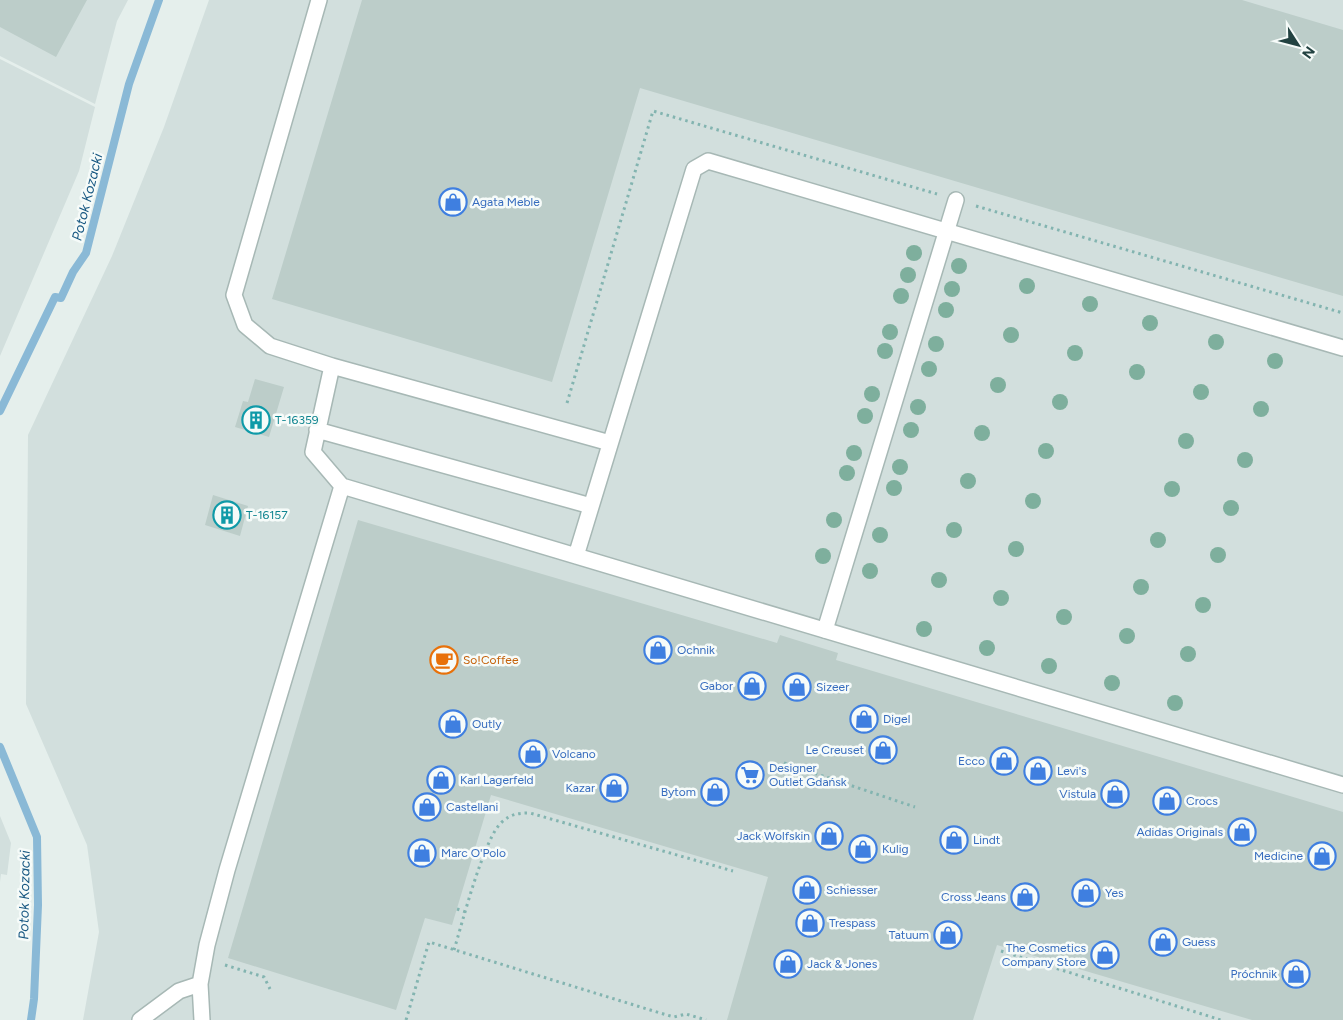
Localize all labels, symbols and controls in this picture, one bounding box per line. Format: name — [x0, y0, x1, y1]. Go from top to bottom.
north arrow — [1273, 20, 1323, 70]
text: N — [1298, 43, 1318, 62]
water label: Potok Kozacki — [68, 151, 107, 242]
shop icon: Agata Meble — [438, 187, 468, 217]
place label: Agata Meble — [472, 195, 540, 209]
building icon: T-16359 — [241, 405, 271, 435]
place label: T-16359 — [275, 413, 319, 427]
building icon: T-16157 — [212, 500, 242, 530]
place label: T-16157 — [246, 508, 288, 522]
shop icon: Ochnik — [643, 635, 673, 665]
place label: Ochnik — [677, 643, 715, 657]
cafe icon: So!Coffee — [429, 645, 459, 675]
place label: So!Coffee — [463, 653, 519, 667]
shop icon: Gabor — [737, 671, 767, 701]
shop icon: Sizeer — [782, 672, 812, 702]
place label: Gabor — [700, 679, 733, 693]
place label: Sizeer — [816, 680, 849, 694]
shop icon: Digel — [849, 704, 879, 734]
shop icon: Outly — [438, 709, 468, 739]
place label: Digel — [883, 712, 910, 726]
place label: Outly — [472, 717, 502, 731]
shop icon: Le Creuset — [868, 735, 898, 765]
shop icon: Volcano — [518, 739, 548, 769]
place label: Le Creuset — [806, 743, 864, 757]
shop icon: Ecco — [989, 746, 1019, 776]
place label: Volcano — [552, 747, 596, 761]
place label: Ecco — [958, 754, 985, 768]
shop icon: Levi's — [1023, 756, 1053, 786]
supermarket icon: Designer Outlet Gdańsk — [735, 760, 765, 790]
place label: Designer Outlet Gdańsk — [769, 761, 847, 789]
place label: Levi's — [1057, 764, 1087, 778]
shop icon: Karl Lagerfeld — [426, 765, 456, 795]
place label: Karl Lagerfeld — [460, 773, 534, 787]
shop icon: Kazar — [599, 773, 629, 803]
shop icon: Bytom — [700, 777, 730, 807]
shop icon: Vistula — [1100, 779, 1130, 809]
place label: Kazar — [566, 781, 595, 795]
place label: Bytom — [661, 785, 696, 799]
shop icon: Crocs — [1152, 786, 1182, 816]
place label: Vistula — [1059, 787, 1096, 801]
shop icon: Castellani — [412, 792, 442, 822]
place label: Crocs — [1186, 794, 1218, 808]
place label: Castellani — [446, 800, 498, 814]
shop icon: Adidas Originals — [1227, 817, 1257, 847]
shop icon: Jack Wolfskin — [814, 821, 844, 851]
shop icon: Lindt — [939, 825, 969, 855]
place label: Adidas Originals — [1136, 825, 1223, 839]
place label: Jack Wolfskin — [736, 829, 810, 843]
place label: Lindt — [973, 833, 1001, 847]
shop icon: Kulig — [848, 834, 878, 864]
shop icon: Marc O'Polo — [407, 838, 437, 868]
shop icon: Medicine — [1307, 841, 1337, 871]
place label: Kulig — [882, 842, 908, 856]
place label: Marc O'Polo — [441, 846, 506, 860]
place label: Medicine — [1254, 849, 1303, 863]
water label: Potok Kozacki — [15, 850, 34, 940]
shop icon: Schiesser — [792, 875, 822, 905]
shop icon: Yes — [1071, 878, 1101, 908]
shop icon: Cross Jeans — [1010, 882, 1040, 912]
place label: Schiesser — [826, 883, 878, 897]
place label: Yes — [1105, 886, 1124, 900]
place label: Cross Jeans — [941, 890, 1006, 904]
shop icon: Trespass — [795, 908, 825, 938]
place label: Trespass — [829, 916, 876, 930]
shop icon: Tatuum — [933, 920, 963, 950]
shop icon: Guess — [1148, 927, 1178, 957]
place label: Tatuum — [889, 928, 929, 942]
place label: Guess — [1182, 935, 1216, 949]
shop icon: The Cosmetics Company Store — [1090, 940, 1120, 970]
place label: The Cosmetics Company Store — [1002, 941, 1086, 969]
shop icon: Jack & Jones — [773, 949, 803, 979]
place label: Jack & Jones — [807, 957, 878, 971]
shop icon: Próchnik — [1281, 959, 1311, 989]
place label: Próchnik — [1231, 967, 1277, 981]

